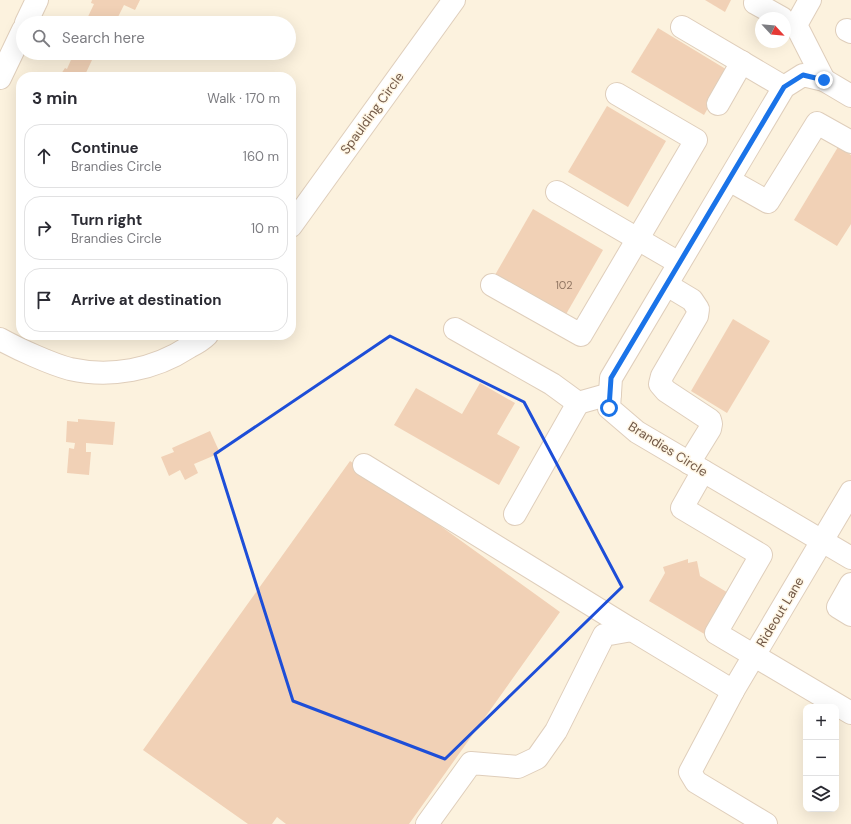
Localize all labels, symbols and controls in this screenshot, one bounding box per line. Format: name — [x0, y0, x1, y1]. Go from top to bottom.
north arrow — [755, 12, 791, 48]
search box — [16, 16, 296, 60]
icon: search — [30, 27, 52, 49]
text: Search here — [62, 28, 145, 48]
street label: Spaulding Circle — [337, 69, 407, 157]
route end — [815, 71, 833, 89]
text: 3 min — [32, 87, 77, 109]
text: Walk · 170 m — [207, 90, 280, 107]
text: Continue — [71, 138, 139, 158]
icon: ahead — [33, 145, 55, 167]
text: 160 m — [243, 148, 279, 165]
text: Brandies Circle — [71, 158, 162, 175]
text: Turn right — [71, 210, 142, 230]
icon: right — [33, 217, 55, 239]
text: 10 m — [251, 220, 279, 237]
text: Brandies Circle — [71, 230, 162, 247]
house number: 102 — [555, 278, 573, 292]
icon: arrive — [33, 289, 55, 311]
text: Arrive at destination — [71, 290, 222, 310]
route start — [600, 399, 618, 417]
street label: Brandies Circle — [625, 418, 711, 480]
street label: Rideout Lane — [752, 574, 808, 650]
map controls — [803, 704, 839, 812]
button: + — [803, 704, 839, 740]
button: − — [803, 740, 839, 776]
button: layers — [803, 776, 839, 812]

